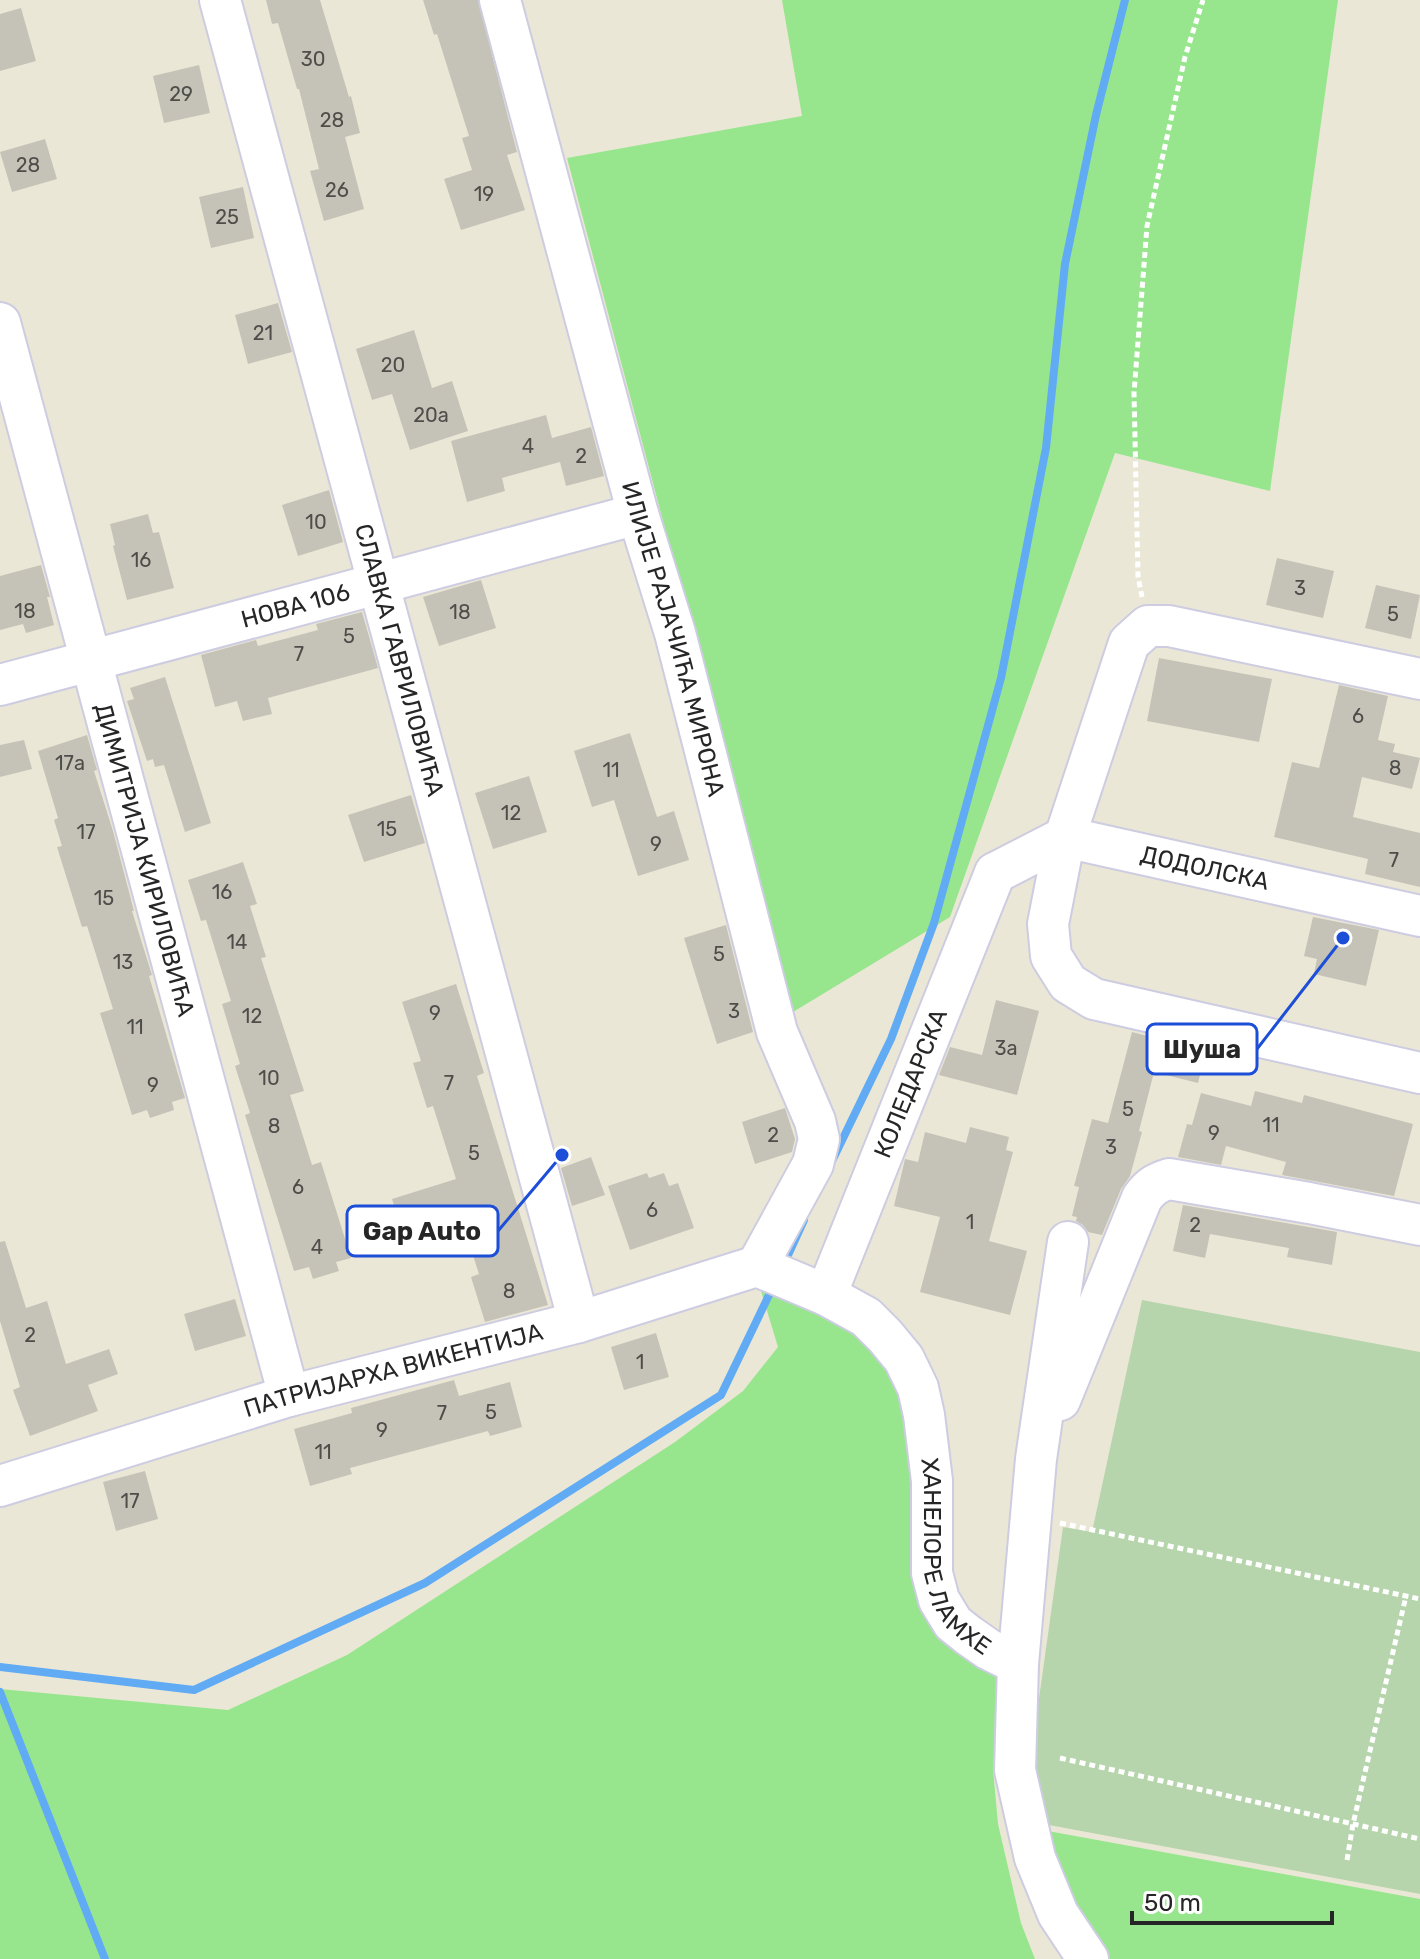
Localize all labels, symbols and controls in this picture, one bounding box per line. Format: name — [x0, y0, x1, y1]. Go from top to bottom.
house number: 30 — [301, 47, 325, 71]
house number: 29 — [169, 82, 193, 106]
house number: 28 — [320, 108, 344, 132]
house number: 28 — [16, 153, 40, 177]
house number: 26 — [325, 178, 349, 202]
house number: 19 — [474, 182, 494, 206]
house number: 25 — [215, 205, 239, 229]
house number: 21 — [253, 321, 273, 345]
house number: 20 — [381, 353, 405, 377]
house number: 20a — [413, 403, 449, 427]
house number: 4 — [522, 434, 534, 458]
house number: 2 — [575, 444, 587, 468]
street label: ИЛИЈЕ РАЈАЧИЋА МИРОНА — [616, 478, 730, 799]
house number: 10 — [305, 510, 327, 534]
street label: СЛАВКА ГАВРИЛОВИЋА — [349, 521, 450, 799]
house number: 16 — [131, 548, 151, 572]
house number: 3 — [1294, 576, 1306, 600]
street label: НОВА 106 — [238, 578, 353, 634]
house number: 18 — [14, 599, 36, 623]
house number: 18 — [449, 600, 471, 624]
house number: 5 — [1387, 602, 1399, 626]
house number: 5 — [343, 624, 355, 648]
house number: 7 — [294, 642, 304, 666]
street label: ДИМИТРИЈА КИРИЛОВИЋА — [89, 700, 200, 1020]
house number: 6 — [1352, 704, 1364, 728]
house number: 17a — [55, 751, 85, 775]
house number: 8 — [1389, 756, 1401, 780]
house number: 11 — [602, 758, 620, 782]
house number: 12 — [501, 801, 521, 825]
house number: 15 — [377, 817, 397, 841]
house number: 17 — [77, 820, 95, 844]
house number: 9 — [650, 832, 662, 856]
street label: ДОДОЛСКА — [1138, 840, 1272, 896]
house number: 7 — [1389, 848, 1399, 872]
house number: 16 — [212, 880, 232, 904]
house number: 15 — [94, 886, 114, 910]
house number: 14 — [227, 930, 247, 954]
house number: 5 — [713, 942, 725, 966]
house number: 13 — [113, 950, 133, 974]
house number: 3 — [728, 999, 740, 1023]
house number: 9 — [429, 1001, 441, 1025]
house number: 12 — [242, 1004, 262, 1028]
street label: КОЛЕДАРСКА — [868, 1005, 953, 1162]
house number: 11 — [126, 1015, 144, 1039]
callout: Шуша — [1147, 1024, 1257, 1074]
text: Шуша — [1163, 1034, 1241, 1065]
house number: 3a — [994, 1036, 1018, 1060]
house number: 10 — [258, 1066, 280, 1090]
house number: 7 — [444, 1071, 454, 1095]
house number: 9 — [147, 1073, 159, 1097]
house number: 5 — [1122, 1097, 1134, 1121]
house number: 11 — [1262, 1113, 1280, 1137]
house number: 8 — [268, 1114, 280, 1138]
house number: 9 — [1208, 1121, 1220, 1145]
house number: 2 — [767, 1123, 779, 1147]
house number: 3 — [1105, 1135, 1117, 1159]
house number: 5 — [468, 1141, 480, 1165]
house number: 6 — [292, 1175, 304, 1199]
house number: 6 — [646, 1198, 658, 1222]
callout: Gap Auto — [347, 1206, 498, 1256]
house number: 1 — [966, 1210, 974, 1234]
house number: 2 — [1189, 1213, 1201, 1237]
text: Gap Auto — [363, 1216, 481, 1247]
house number: 4 — [311, 1235, 323, 1259]
house number: 8 — [503, 1279, 515, 1303]
street label: ПАТРИЈАРХА ВИКЕНТИЈА — [240, 1318, 546, 1423]
house number: 2 — [24, 1323, 36, 1347]
house number: 1 — [636, 1350, 644, 1374]
house number: 5 — [485, 1400, 497, 1424]
house number: 7 — [437, 1401, 447, 1425]
house number: 9 — [376, 1418, 388, 1442]
house number: 11 — [314, 1440, 332, 1464]
street label: ХАНЕЛОРЕ ЛАМХЕ — [915, 1456, 996, 1661]
house number: 17 — [121, 1489, 139, 1513]
scale bar — [1132, 1875, 1332, 1925]
text: 50 m — [1144, 1889, 1201, 1917]

